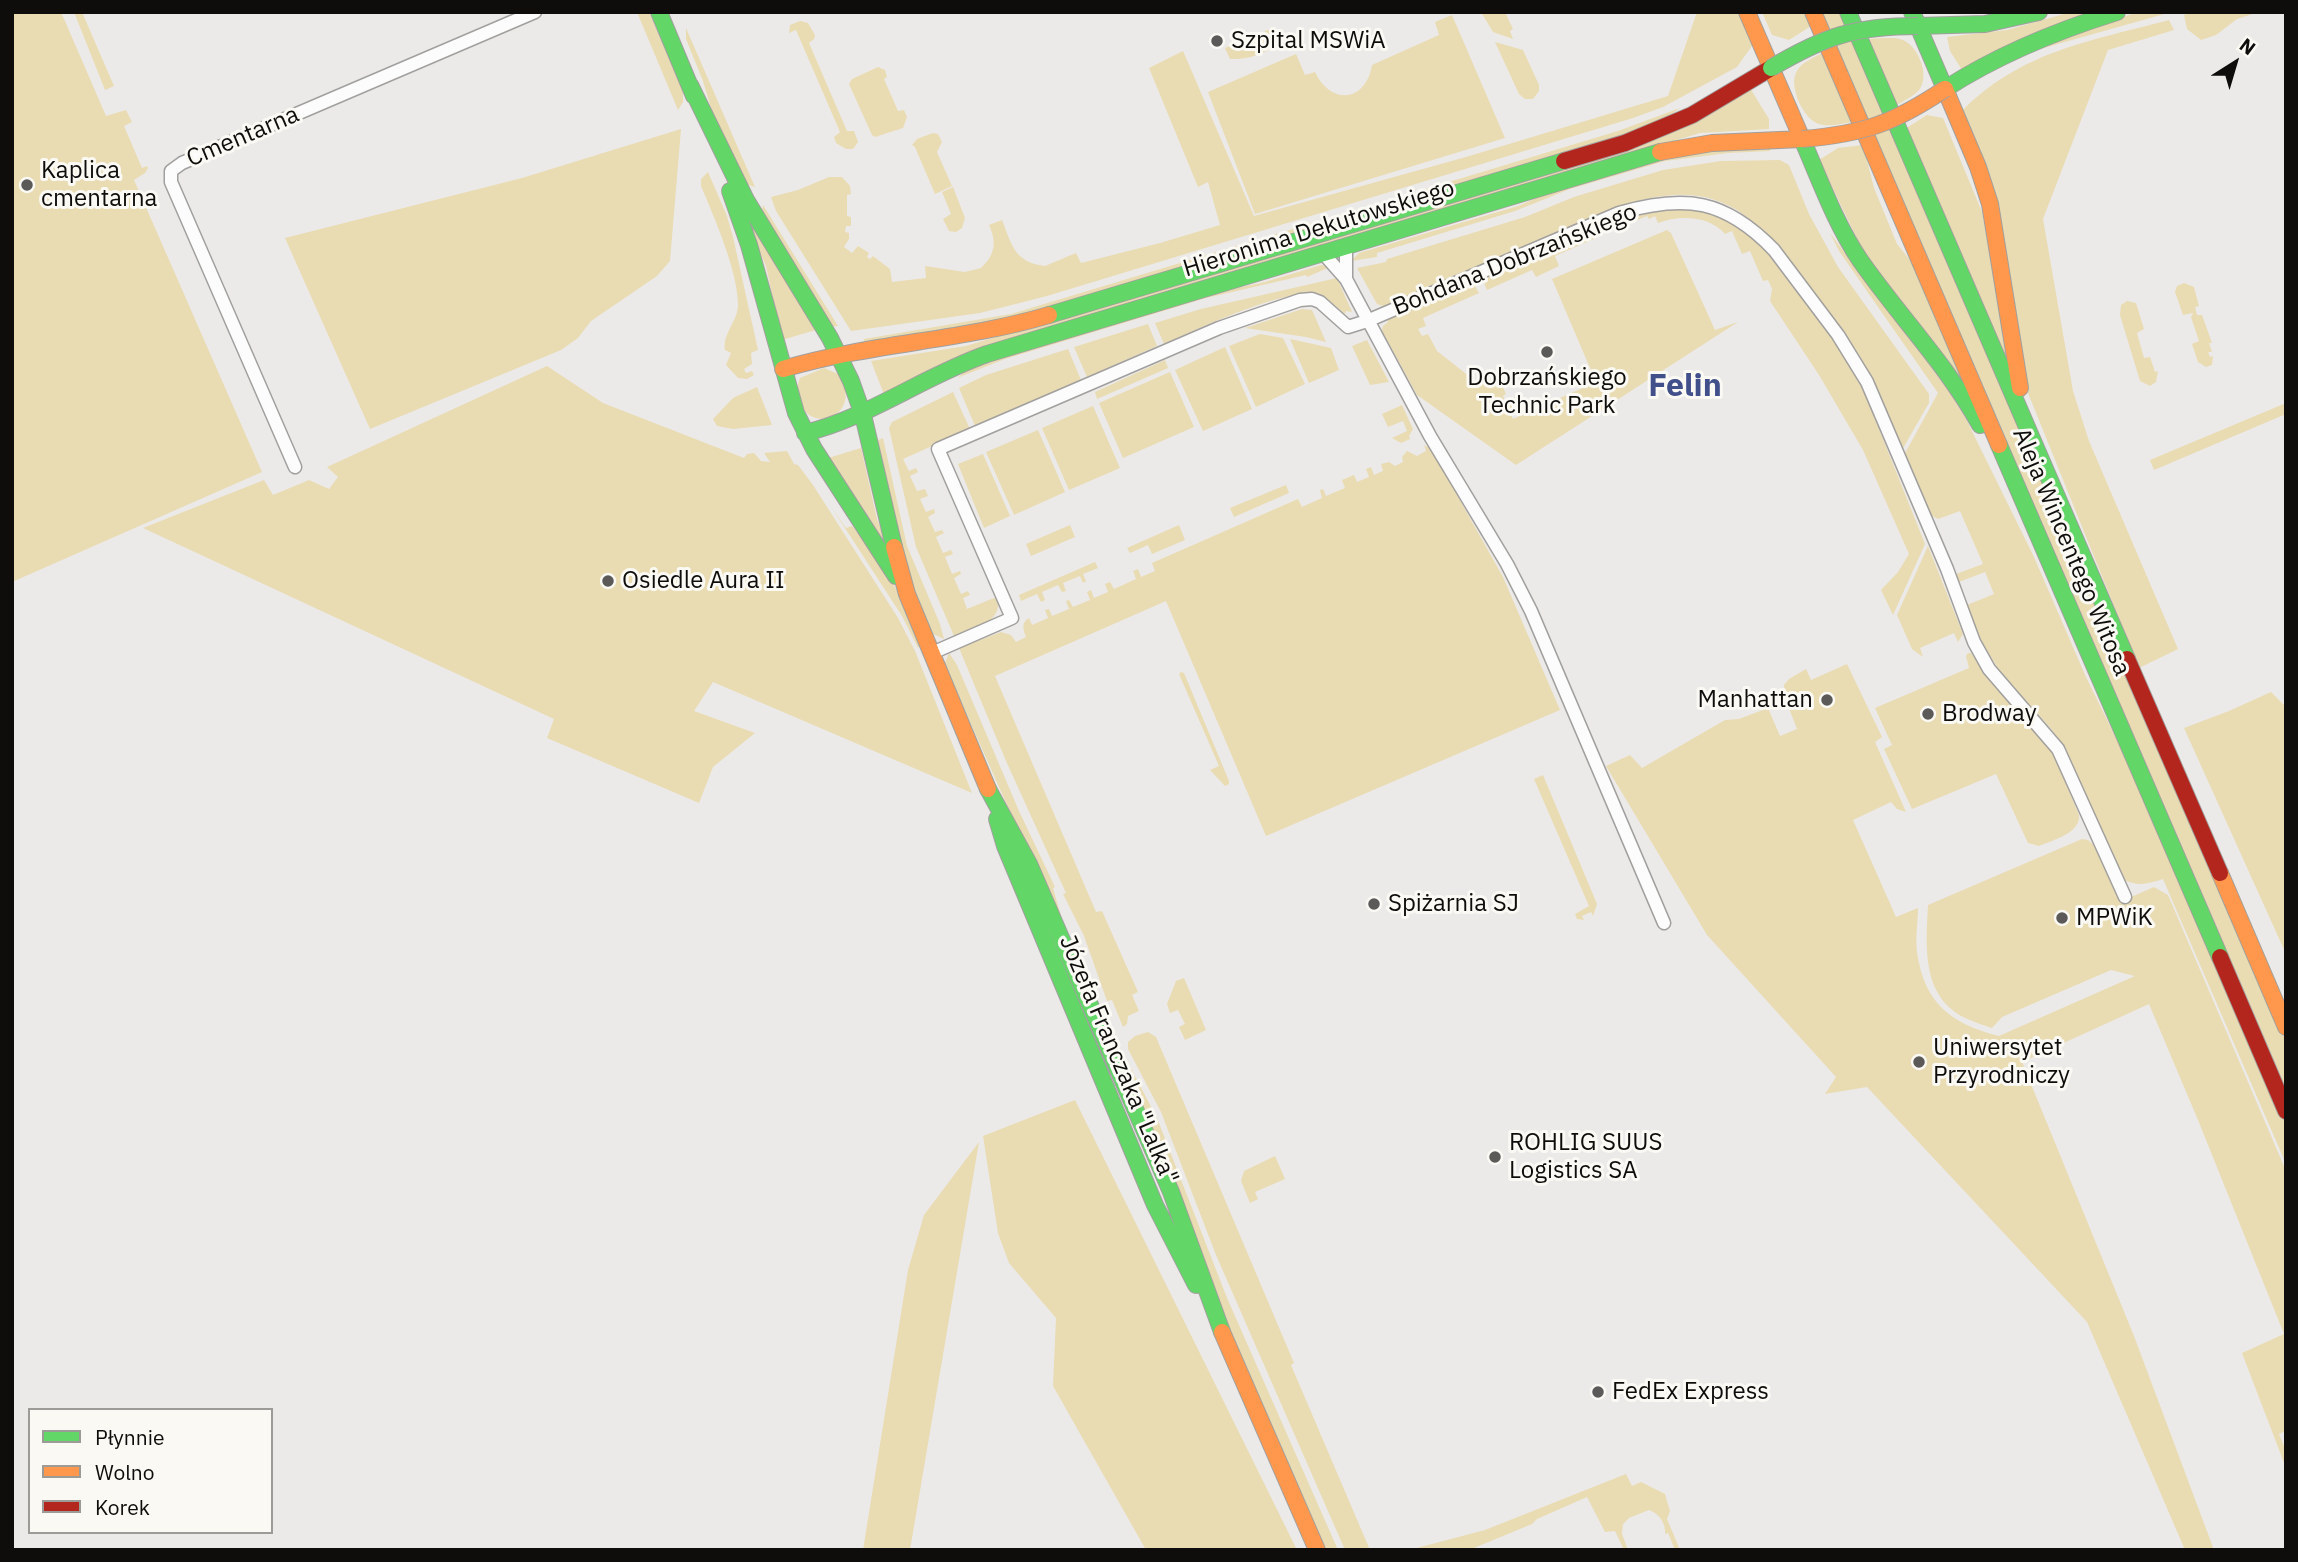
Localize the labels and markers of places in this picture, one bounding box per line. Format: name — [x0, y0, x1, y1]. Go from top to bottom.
place label: Szpital MSWiA — [1231, 27, 1386, 55]
marker: Szpital MSWiA — [1209, 33, 1225, 49]
place label: Kaplica cmentarna — [41, 157, 157, 213]
marker: Kaplica cmentarna — [19, 177, 35, 193]
marker: Dobrzańskiego Technic Park — [1539, 344, 1555, 360]
place label: Dobrzańskiego Technic Park — [1467, 364, 1627, 420]
place label: Osiedle Aura II — [622, 567, 785, 595]
marker: Osiedle Aura II — [600, 573, 616, 589]
place label: Manhattan — [1698, 686, 1813, 714]
marker: Manhattan — [1819, 692, 1835, 708]
place label: Brodway — [1942, 700, 2037, 728]
marker: Brodway — [1920, 706, 1936, 722]
place label: Spiżarnia SJ — [1388, 890, 1519, 918]
marker: Spiżarnia SJ — [1366, 896, 1382, 912]
place label: MPWiK — [2076, 904, 2153, 932]
marker: MPWiK — [2054, 910, 2070, 926]
place label: Uniwersytet Przyrodniczy — [1933, 1034, 2070, 1090]
marker: Uniwersytet Przyrodniczy — [1911, 1054, 1927, 1070]
place label: ROHLIG SUUS Logistics SA — [1509, 1129, 1662, 1185]
marker: ROHLIG SUUS Logistics SA — [1487, 1149, 1503, 1165]
place label: FedEx Express — [1612, 1378, 1769, 1406]
marker: FedEx Express — [1590, 1384, 1606, 1400]

